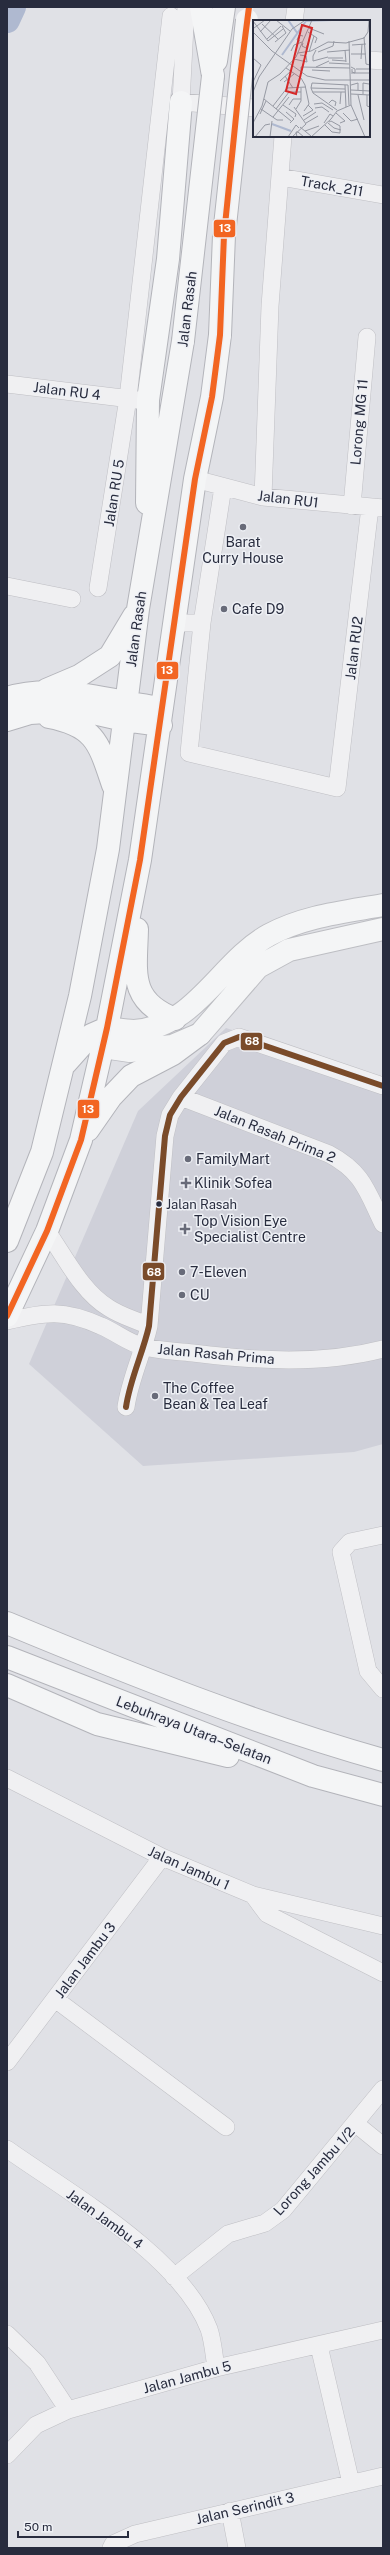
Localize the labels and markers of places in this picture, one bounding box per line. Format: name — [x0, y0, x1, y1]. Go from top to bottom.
marker: Barat Curry House — [238, 522, 248, 532]
place label: Barat Curry House — [202, 534, 284, 566]
place label: Cafe D9 — [232, 601, 284, 617]
marker: Cafe D9 — [219, 604, 229, 614]
place label: FamilyMart — [196, 1151, 270, 1167]
marker: FamilyMart — [183, 1154, 193, 1164]
place label: Klinik Sofea — [194, 1175, 272, 1191]
marker: Klinik Sofea — [181, 1178, 191, 1188]
place label: Jalan Rasah — [166, 1197, 237, 1212]
marker: Jalan Rasah — [154, 1199, 164, 1209]
place label: Top Vision Eye Specialist Centre — [194, 1213, 306, 1245]
marker: Top Vision Eye Specialist Centre — [179, 1223, 191, 1235]
place label: 7-Eleven — [190, 1264, 247, 1280]
marker: 7-Eleven — [177, 1267, 187, 1277]
place label: CU — [190, 1287, 209, 1303]
marker: CU — [177, 1290, 187, 1300]
place label: The Coffee Bean & Tea Leaf — [163, 1380, 268, 1412]
marker: The Coffee Bean & Tea Leaf — [150, 1391, 160, 1401]

